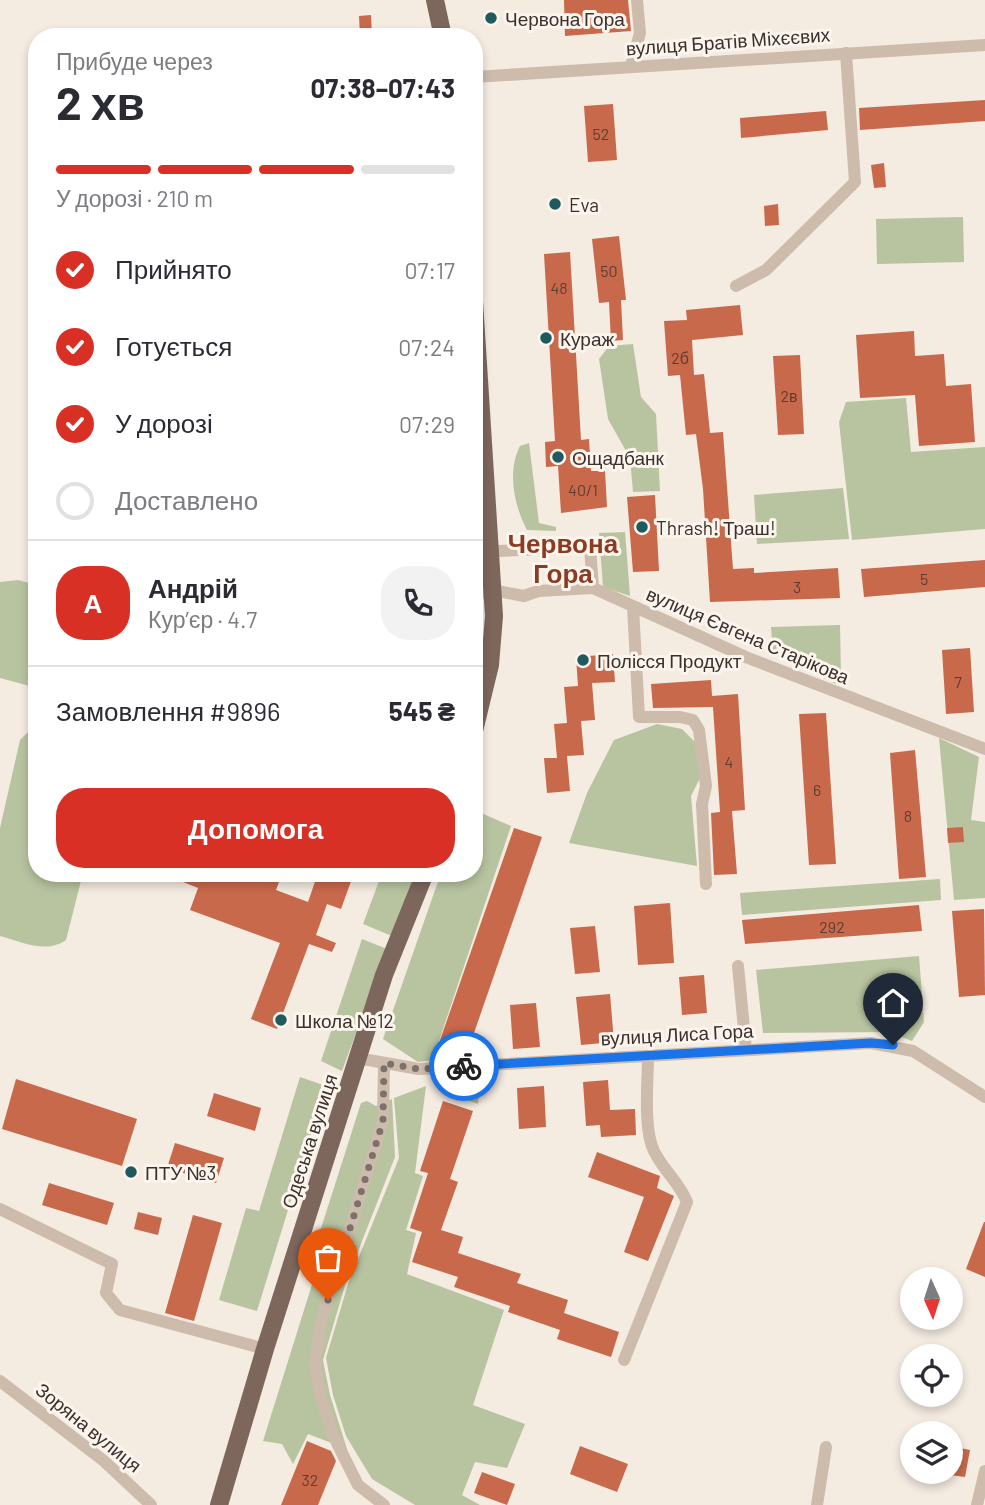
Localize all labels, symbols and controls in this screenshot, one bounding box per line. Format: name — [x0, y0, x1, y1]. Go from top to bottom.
place label: Червона Гора — [505, 7, 625, 30]
marker: Червона Гора — [483, 10, 499, 26]
street label: вулиця Братів Міхєєвих — [625, 22, 831, 60]
text: Прибуде через — [56, 47, 213, 75]
text: 07:38–07:43 — [310, 72, 455, 103]
text: 2 хв — [56, 74, 145, 129]
house number: 52 — [593, 124, 609, 143]
text: У дорозі · 210 m — [56, 184, 213, 212]
place label: Eva — [569, 193, 599, 216]
marker: Eva — [547, 196, 563, 212]
icon: check — [56, 251, 94, 289]
text: Прийнято — [115, 253, 232, 284]
text: 07:17 — [404, 256, 455, 284]
house number: 50 — [600, 261, 618, 280]
house number: 48 — [550, 278, 568, 297]
place label: Кураж — [560, 327, 614, 350]
icon: check — [56, 328, 94, 366]
text: Готується — [115, 330, 232, 361]
marker: Кураж — [538, 330, 554, 346]
text: 07:24 — [398, 333, 455, 361]
house number: 2б — [671, 348, 689, 367]
house number: 2в — [780, 386, 798, 405]
icon: check — [56, 405, 94, 443]
text: У дорозі — [115, 407, 213, 438]
text: 07:29 — [399, 410, 455, 438]
place label: Ощадбанк — [572, 446, 665, 469]
marker: Ощадбанк — [550, 449, 566, 465]
house number: 40/1 — [568, 480, 598, 499]
text: Доставлено — [115, 484, 258, 515]
place label: Thrash! Траш! — [656, 516, 776, 539]
marker: Thrash! Траш! — [634, 519, 650, 535]
district label: Червона Гора — [508, 527, 619, 588]
button: phone — [381, 566, 455, 640]
house number: 5 — [920, 569, 928, 588]
text: Андрій — [148, 572, 238, 603]
house number: 3 — [793, 577, 801, 596]
street label: вулиця Євгена Старікова — [643, 582, 853, 688]
text: А — [84, 587, 102, 618]
text: Кур’єр · 4.7 — [148, 605, 257, 633]
place label: Полісся Продукт — [597, 649, 742, 672]
marker: Полісся Продукт — [575, 652, 591, 668]
house number: 7 — [954, 672, 962, 691]
text: Замовлення #9896 — [56, 695, 281, 726]
text: 545 ₴ — [389, 695, 455, 726]
house number: 4 — [725, 752, 733, 771]
house number: 6 — [813, 780, 821, 799]
button: Допомога — [56, 788, 455, 868]
house number: 8 — [904, 806, 912, 825]
house number: 292 — [819, 917, 845, 936]
pin — [863, 973, 923, 1045]
icon: home — [874, 984, 912, 1022]
place label: Школа №12 — [295, 1009, 394, 1032]
marker: Школа №12 — [273, 1012, 289, 1028]
street label: вулиця Лиса Гора — [600, 1018, 754, 1049]
courier — [429, 1031, 499, 1101]
icon: bike — [445, 1047, 483, 1085]
street label: Одеська вулиця — [276, 1071, 342, 1211]
place label: ПТУ №3 — [145, 1161, 216, 1184]
marker: ПТУ №3 — [123, 1164, 139, 1180]
pin — [298, 1228, 358, 1300]
icon: bag — [309, 1239, 347, 1277]
north arrow — [900, 1267, 962, 1330]
map controls — [900, 1267, 963, 1484]
button: locate — [900, 1344, 963, 1407]
street label: Зоряна вулиця — [32, 1377, 146, 1477]
button: layers — [900, 1421, 963, 1484]
house number: 32 — [302, 1470, 318, 1489]

